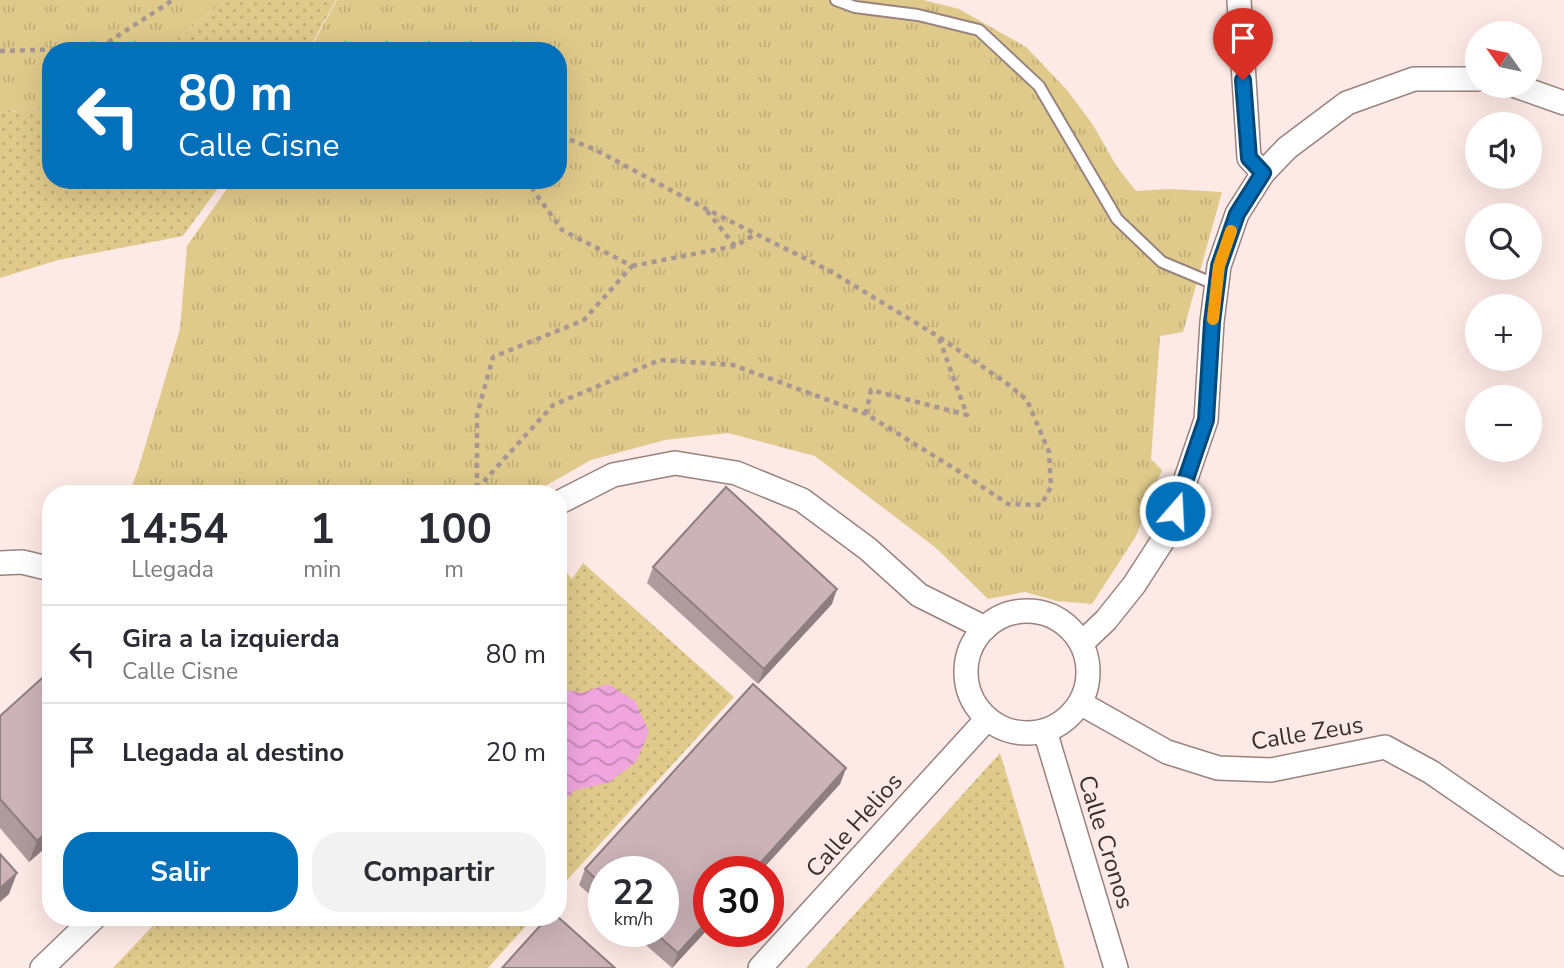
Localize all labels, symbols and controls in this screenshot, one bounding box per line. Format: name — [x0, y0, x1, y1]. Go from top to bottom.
pin — [1213, 8, 1273, 80]
icon: arrive — [1224, 19, 1262, 57]
north arrow — [1465, 21, 1542, 98]
map controls — [1465, 21, 1542, 462]
text: 80 m — [178, 60, 293, 127]
icon: left — [63, 70, 154, 161]
button: sound — [1465, 112, 1542, 189]
text: Calle Cisne — [178, 124, 340, 167]
button: search — [1465, 203, 1542, 280]
button: + — [1465, 294, 1542, 371]
button: − — [1465, 385, 1542, 462]
position arrow — [1138, 474, 1212, 548]
text: 14:54 — [117, 501, 228, 558]
text: 1 — [310, 501, 335, 558]
text: 100 — [416, 501, 492, 558]
text: Llegada — [131, 554, 214, 585]
text: min — [303, 554, 341, 585]
text: m — [444, 554, 464, 585]
text: Gira a la izquierda — [122, 621, 340, 656]
icon: left — [63, 635, 101, 673]
text: 80 m — [486, 637, 546, 672]
text: Calle Cisne — [122, 656, 238, 687]
street label: Calle Zeus — [1249, 708, 1365, 758]
icon: arrive — [63, 733, 101, 771]
text: Llegada al destino — [122, 735, 344, 770]
text: 20 m — [486, 735, 546, 770]
street label: Calle Helios — [799, 766, 909, 884]
street label: Calle Cronos — [1071, 771, 1141, 913]
button: Salir — [63, 832, 298, 912]
button: Compartir — [312, 832, 546, 912]
speed limit sign: 30 — [693, 856, 784, 947]
text: 22 — [612, 869, 655, 916]
text: km/h — [614, 907, 653, 931]

